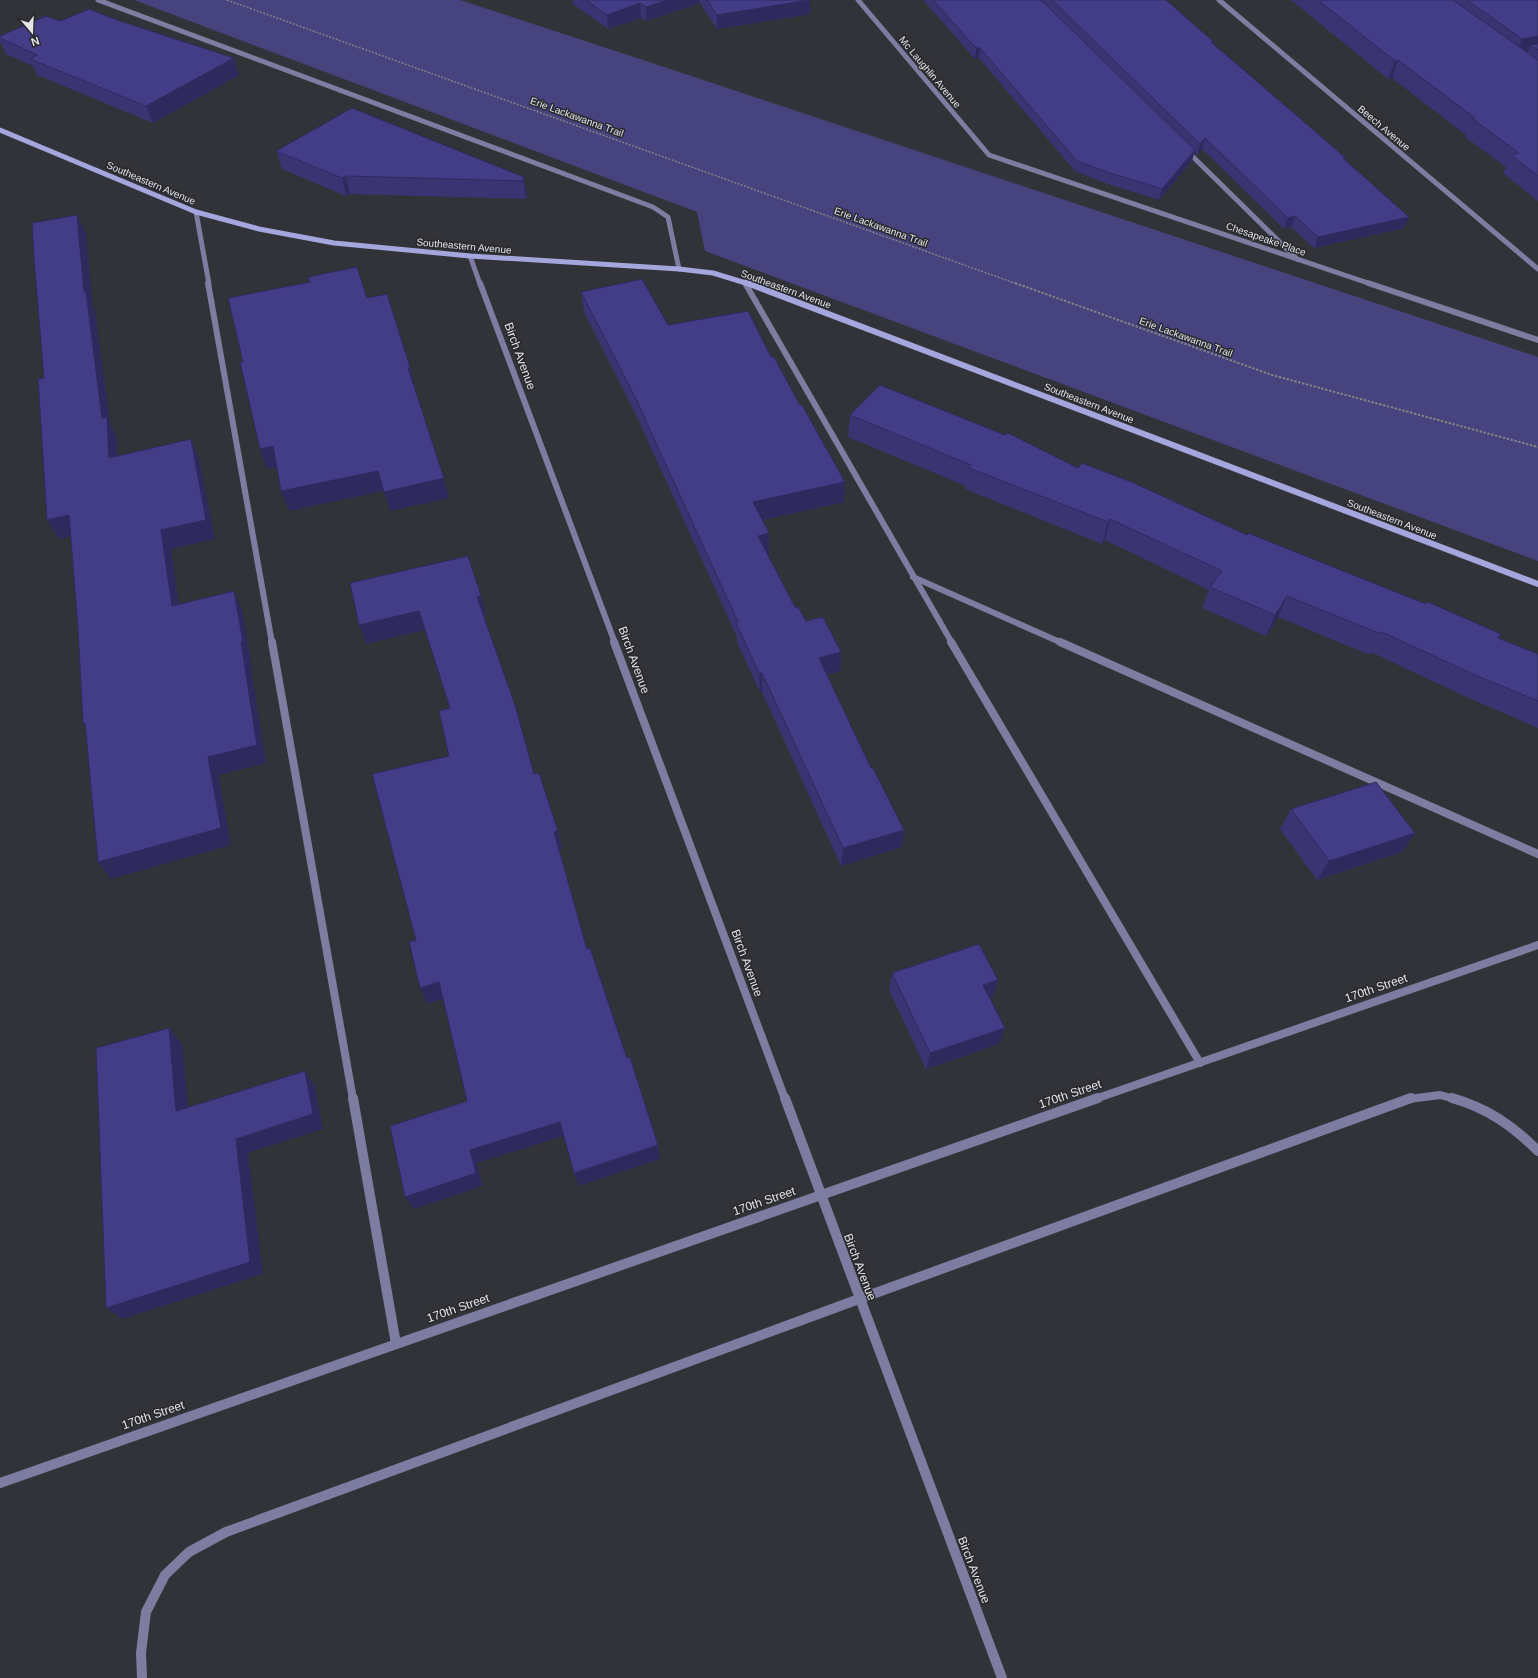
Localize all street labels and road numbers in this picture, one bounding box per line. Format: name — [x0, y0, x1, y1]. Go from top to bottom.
street label: Mc Laughlin Avenue — [897, 34, 963, 110]
street label: Erie Lackawanna Trail — [529, 95, 625, 139]
street label: Beech Avenue — [1356, 103, 1413, 153]
street label: Southeastern Avenue — [105, 159, 197, 207]
street label: Erie Lackawanna Trail — [833, 205, 929, 249]
street label: Chesapeake Place — [1225, 220, 1308, 258]
street label: Southeastern Avenue — [416, 236, 512, 256]
street label: Southeastern Avenue — [739, 268, 833, 311]
street label: Erie Lackawanna Trail — [1138, 315, 1234, 359]
street label: Birch Avenue — [501, 320, 539, 392]
street label: Southeastern Avenue — [1042, 381, 1136, 425]
street label: Southeastern Avenue — [1345, 497, 1439, 541]
street label: Birch Avenue — [615, 624, 653, 696]
street label: Birch Avenue — [728, 927, 766, 999]
street label: 170th Street — [1343, 971, 1410, 1005]
street label: 170th Street — [1037, 1077, 1104, 1111]
street label: 170th Street — [731, 1184, 798, 1218]
street label: Birch Avenue — [841, 1232, 879, 1303]
street label: 170th Street — [425, 1291, 492, 1325]
street label: 170th Street — [120, 1398, 187, 1432]
street label: Birch Avenue — [955, 1535, 993, 1606]

